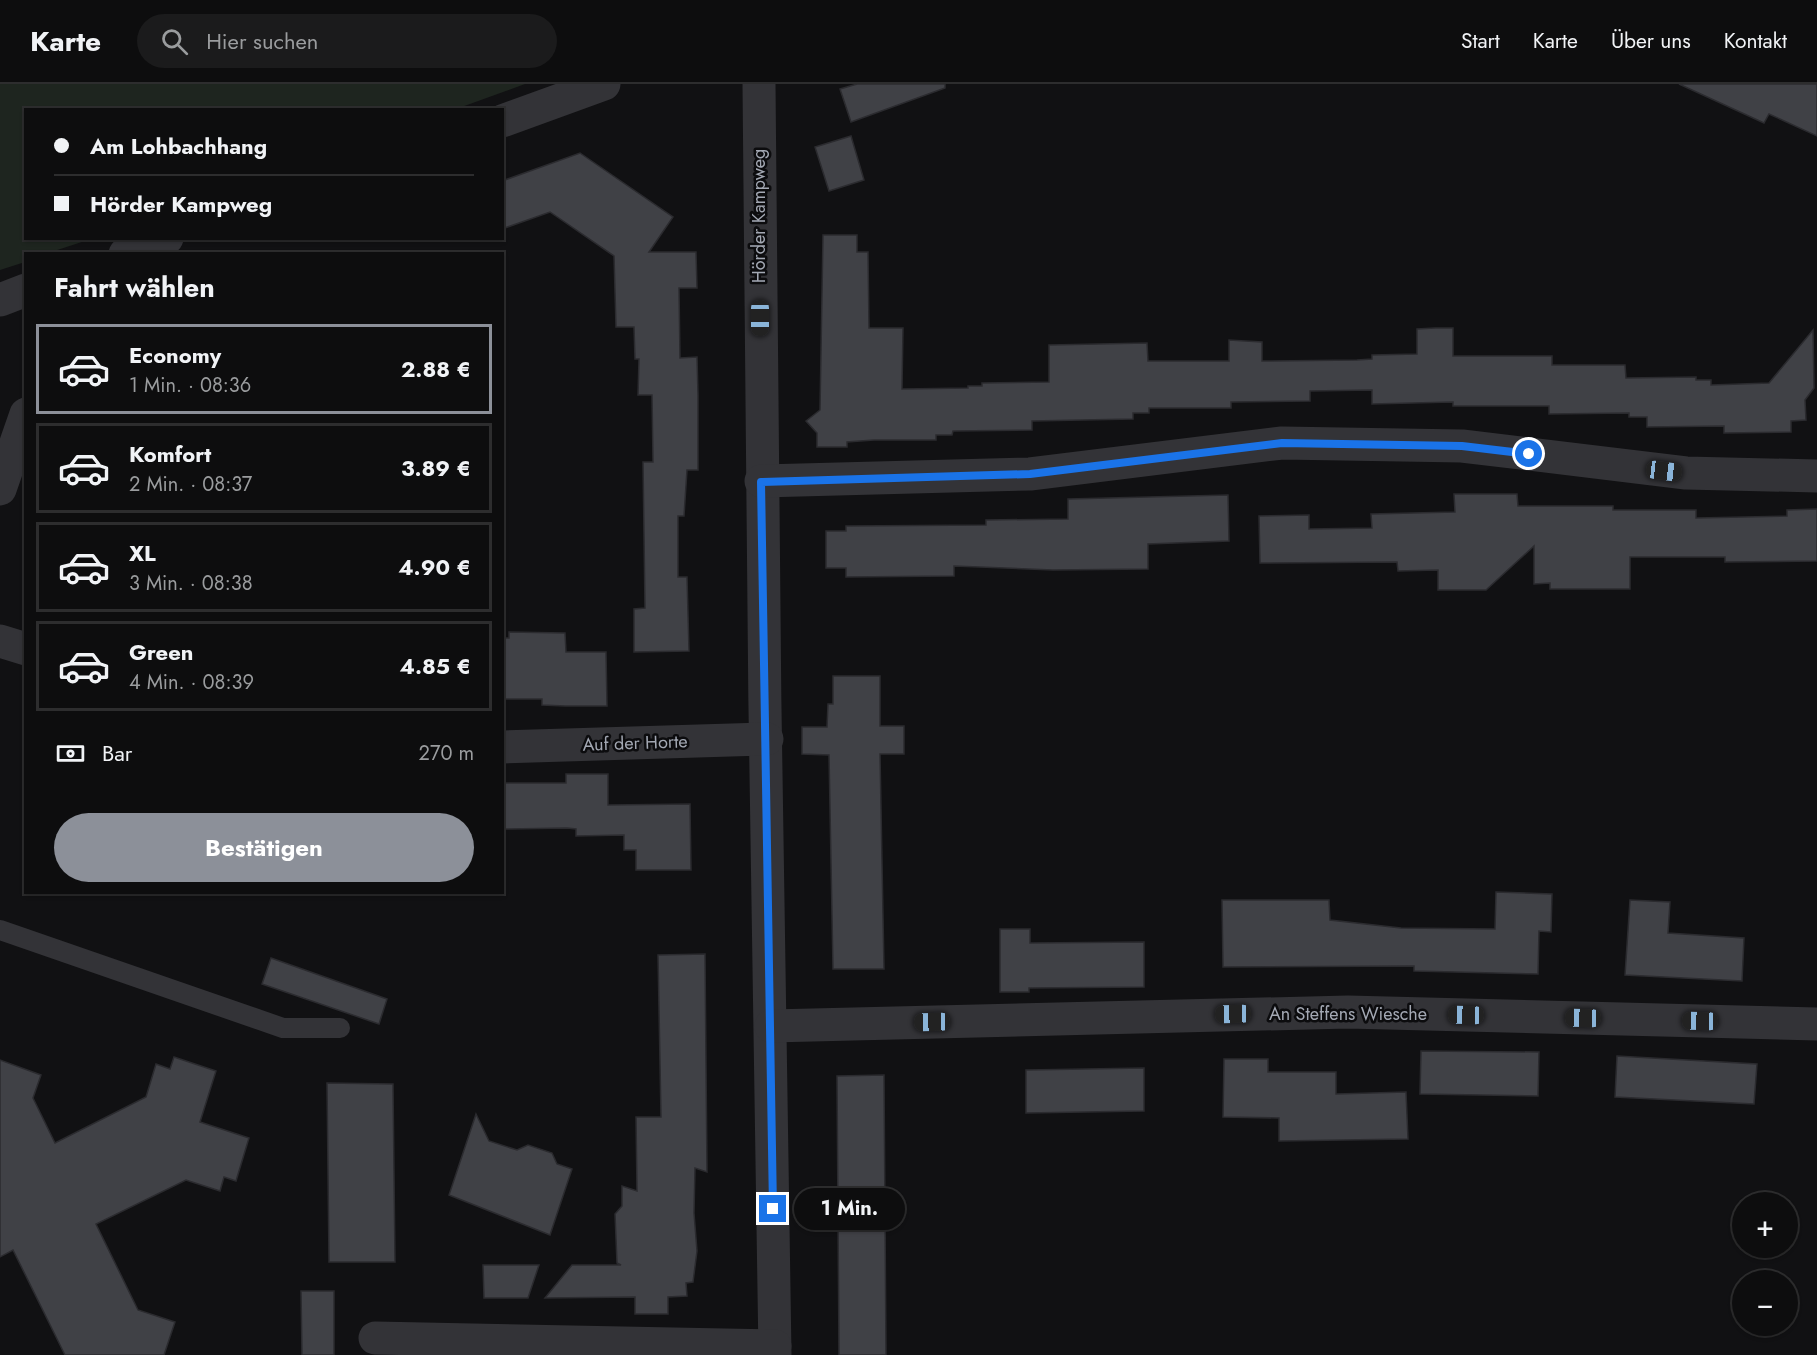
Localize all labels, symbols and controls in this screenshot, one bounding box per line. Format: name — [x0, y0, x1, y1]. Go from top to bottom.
search box — [137, 14, 557, 68]
text: Karte — [30, 21, 101, 62]
icon: search — [158, 25, 191, 58]
text: Hier suchen — [206, 25, 318, 57]
text: Start — [1461, 26, 1500, 56]
text: Karte — [1533, 26, 1578, 56]
text: Über uns — [1611, 26, 1691, 56]
text: Kontakt — [1724, 26, 1787, 56]
text: Am Lohbachhang — [90, 130, 267, 162]
street label: Hörder Kampweg — [746, 149, 772, 283]
text: Hörder Kampweg — [90, 188, 272, 220]
text: Fahrt wählen — [54, 268, 215, 307]
car — [751, 300, 769, 336]
text: Economy — [129, 339, 221, 371]
icon: car — [57, 342, 111, 396]
text: 2.88 € — [401, 353, 471, 385]
text: 1 Min. · 08:36 — [129, 371, 251, 400]
text: Komfort — [129, 438, 211, 470]
route start — [1515, 440, 1542, 467]
icon: car — [57, 441, 111, 495]
text: 3.89 € — [401, 452, 471, 484]
car — [1645, 460, 1683, 482]
text: 2 Min. · 08:37 — [129, 470, 252, 499]
text: XL — [129, 537, 156, 569]
icon: car — [57, 540, 111, 594]
text: 4.90 € — [398, 551, 471, 583]
text: 3 Min. · 08:38 — [129, 569, 253, 598]
text: Green — [129, 636, 193, 668]
icon: car — [57, 639, 111, 693]
text: 4.85 € — [400, 650, 471, 682]
text: 4 Min. · 08:39 — [129, 668, 254, 697]
street label: Auf der Horte — [582, 728, 688, 758]
icon: cash — [54, 737, 87, 770]
text: Bar — [102, 737, 132, 769]
text: 270 m — [419, 739, 474, 768]
button: Bestätigen — [54, 813, 474, 882]
street label: An Steffens Wiesche — [1269, 1001, 1427, 1027]
car — [1215, 1005, 1251, 1023]
car — [1448, 1006, 1484, 1024]
car — [1565, 1009, 1601, 1027]
car — [1682, 1012, 1718, 1030]
car — [914, 1013, 950, 1031]
callout: 1 Min. — [794, 1188, 905, 1230]
map controls — [1732, 1192, 1798, 1336]
button: + — [1732, 1192, 1798, 1258]
text: 1 Min. — [821, 1194, 878, 1223]
route end — [759, 1195, 786, 1222]
button: − — [1732, 1270, 1798, 1336]

